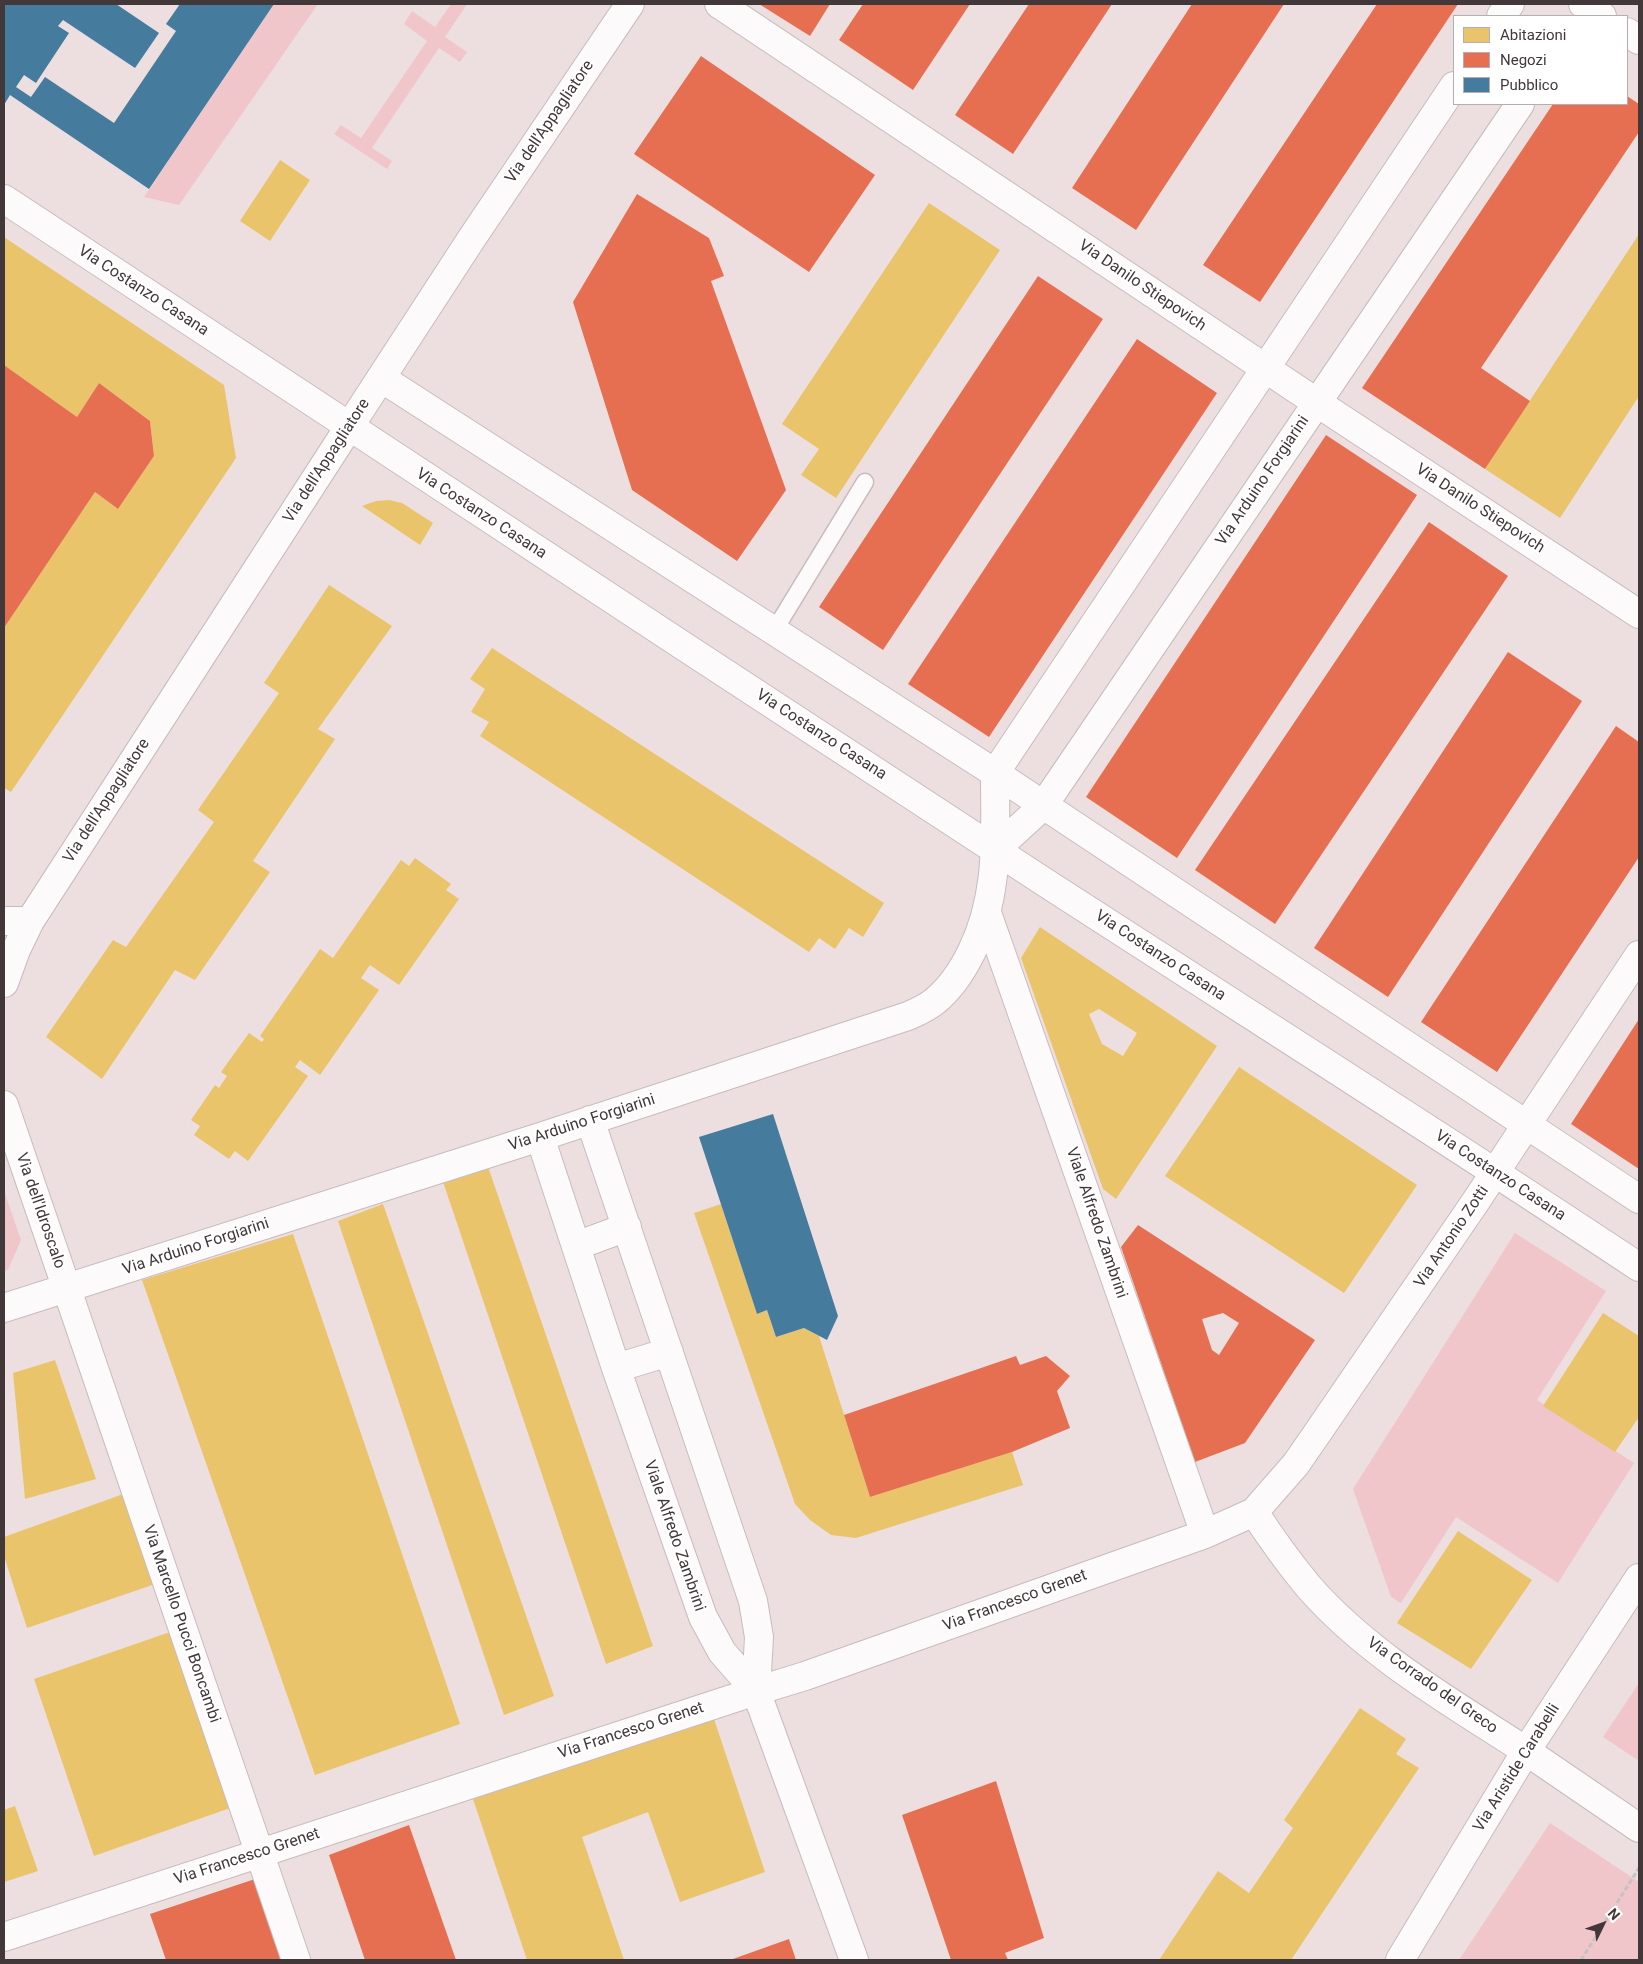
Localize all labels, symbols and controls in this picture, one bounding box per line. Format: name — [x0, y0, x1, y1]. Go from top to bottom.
legend — [1453, 15, 1628, 105]
text: Abitazioni — [1500, 26, 1567, 44]
text: Negozi — [1500, 51, 1547, 69]
street label: Via dell'Appagliatore — [502, 57, 598, 187]
text: Pubblico — [1500, 76, 1558, 94]
street label: Via Danilo Stiepovich — [1075, 236, 1209, 336]
street label: Via Costanzo Casana — [74, 242, 212, 340]
street label: Via dell'Appagliatore — [280, 395, 374, 527]
street label: Via Arduino Forgiarini — [1212, 412, 1314, 550]
street label: Via Danilo Stiepovich — [1412, 460, 1548, 558]
street label: Via Costanzo Casana — [412, 465, 550, 563]
street label: Via Costanzo Casana — [752, 686, 890, 784]
street label: Via dell'Appagliatore — [60, 735, 154, 867]
street label: Via Costanzo Casana — [1091, 907, 1229, 1005]
street label: Via Arduino Forgiarini — [506, 1090, 658, 1156]
street label: Via Costanzo Casana — [1431, 1127, 1569, 1225]
street label: Viale Alfredo Zambrini — [1061, 1145, 1131, 1301]
street label: Via dell'Idroscalo — [11, 1151, 69, 1271]
street label: Via Antonio Zotti — [1411, 1182, 1493, 1292]
street label: Via Arduino Forgiarini — [120, 1214, 272, 1280]
street label: Viale Alfredo Zambrini — [639, 1458, 709, 1614]
street label: Via Marcello Pucci Boncambi — [138, 1523, 224, 1725]
street label: Via Francesco Grenet — [940, 1566, 1090, 1636]
street label: Via Corrado del Greco — [1363, 1634, 1501, 1738]
street label: Via Francesco Grenet — [556, 1698, 706, 1764]
street label: Via Aristide Carabelli — [1470, 1700, 1564, 1836]
street label: Via Francesco Grenet — [172, 1824, 322, 1890]
north arrow — [1578, 1899, 1628, 1949]
text: N — [1605, 1905, 1623, 1923]

